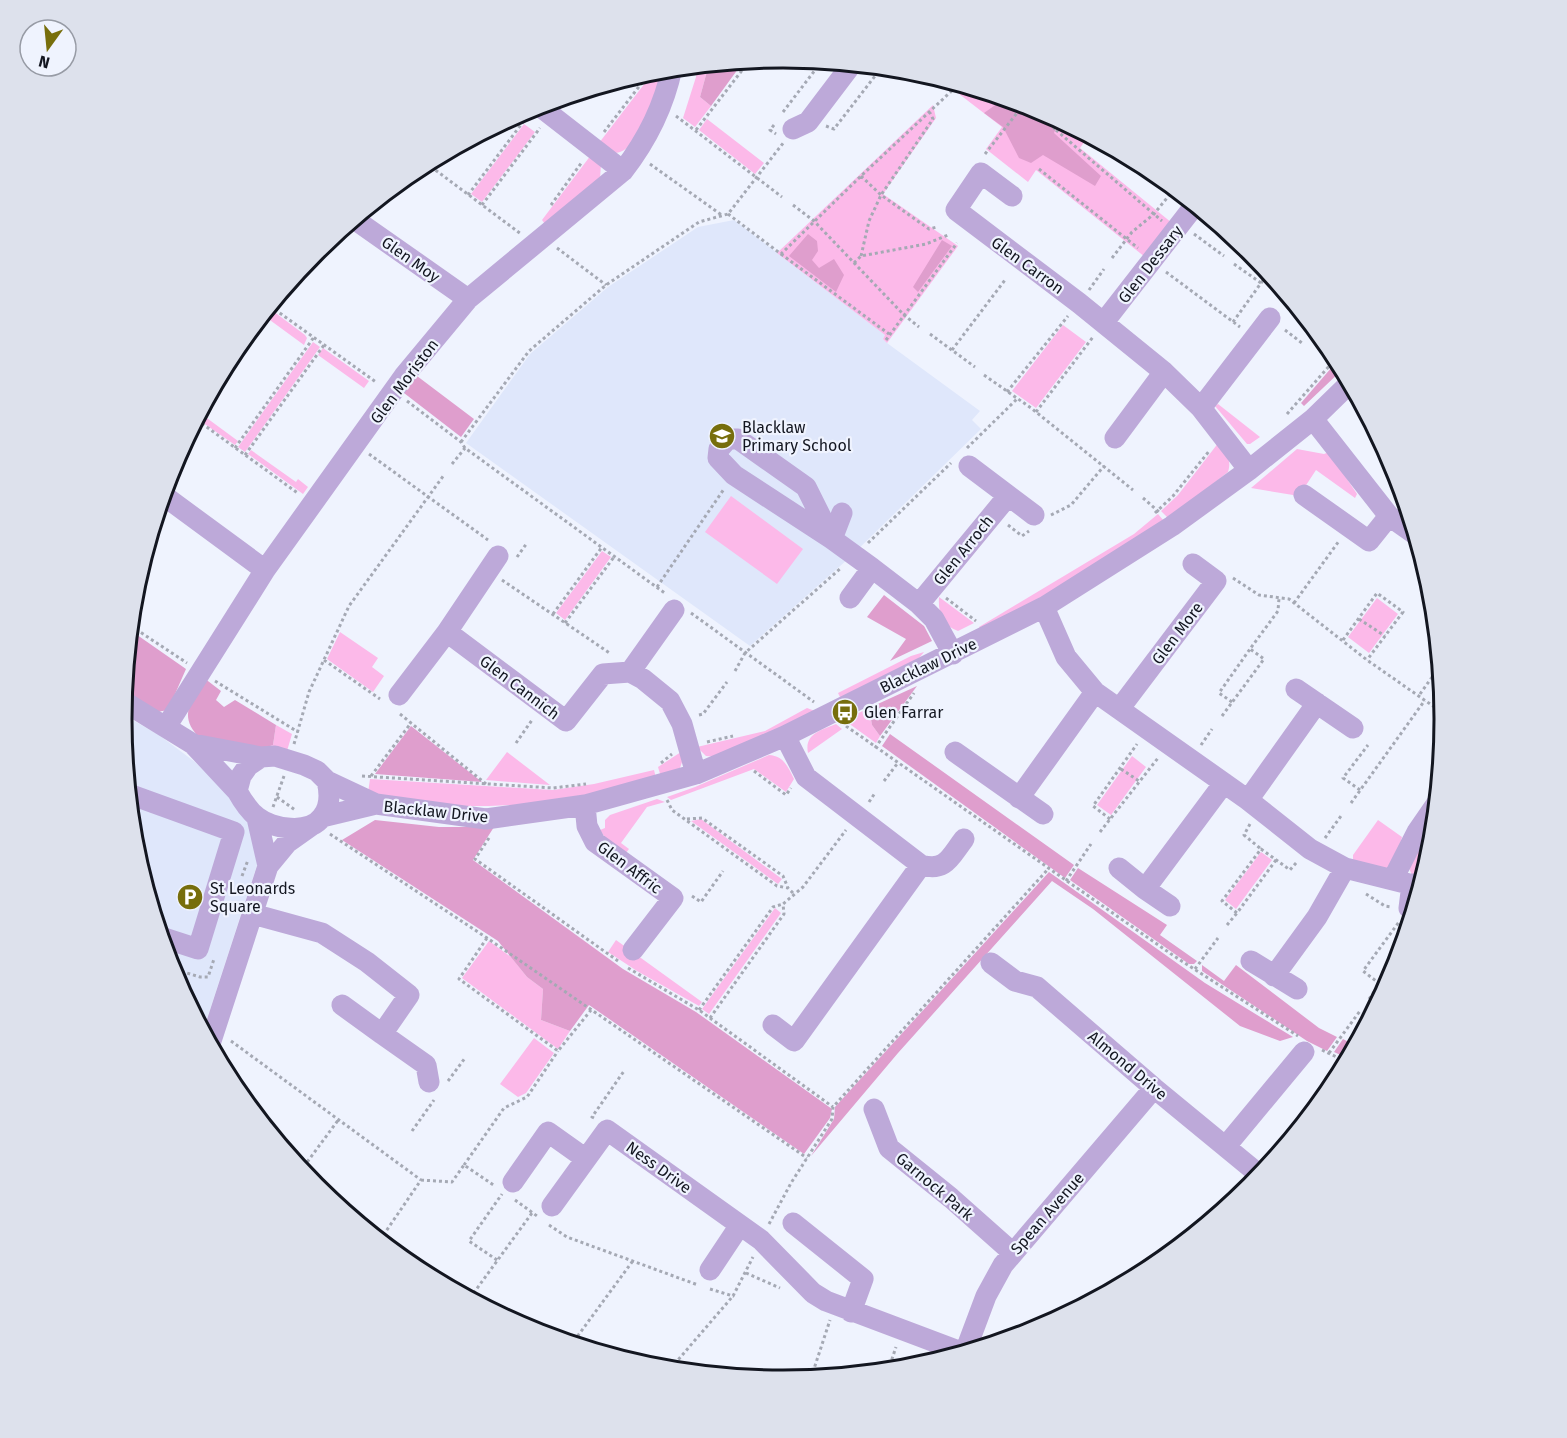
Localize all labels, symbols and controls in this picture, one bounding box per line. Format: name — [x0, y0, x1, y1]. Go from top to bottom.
north arrow — [18, 18, 78, 78]
text: N — [37, 51, 52, 73]
street label: Glen Dessary — [1114, 222, 1187, 307]
street label: Glen Moy — [378, 233, 444, 286]
street label: Glen Carron — [988, 233, 1068, 298]
street label: Glen Moriston — [366, 335, 442, 427]
place label: Blacklaw Primary School — [742, 418, 852, 455]
school or university icon: Blacklaw Primary School — [707, 421, 737, 451]
street label: Glen Arroch — [929, 512, 997, 589]
street label: Glen More — [1148, 598, 1207, 668]
street label: Blacklaw Drive — [877, 634, 980, 697]
street label: Glen Cannich — [476, 651, 563, 724]
bus stop icon: Glen Farrar — [830, 697, 860, 727]
place label: Glen Farrar — [864, 703, 944, 722]
street label: Blacklaw Drive — [383, 797, 489, 826]
street label: Glen Affric — [594, 837, 666, 898]
place label: St Leonards Square — [210, 879, 295, 916]
parking icon: St Leonards Square — [175, 882, 205, 912]
street label: Almond Drive — [1084, 1027, 1171, 1104]
street label: Ness Drive — [622, 1137, 695, 1197]
street label: Garnock Park — [892, 1148, 978, 1225]
street label: Spean Avenue — [1007, 1169, 1088, 1258]

